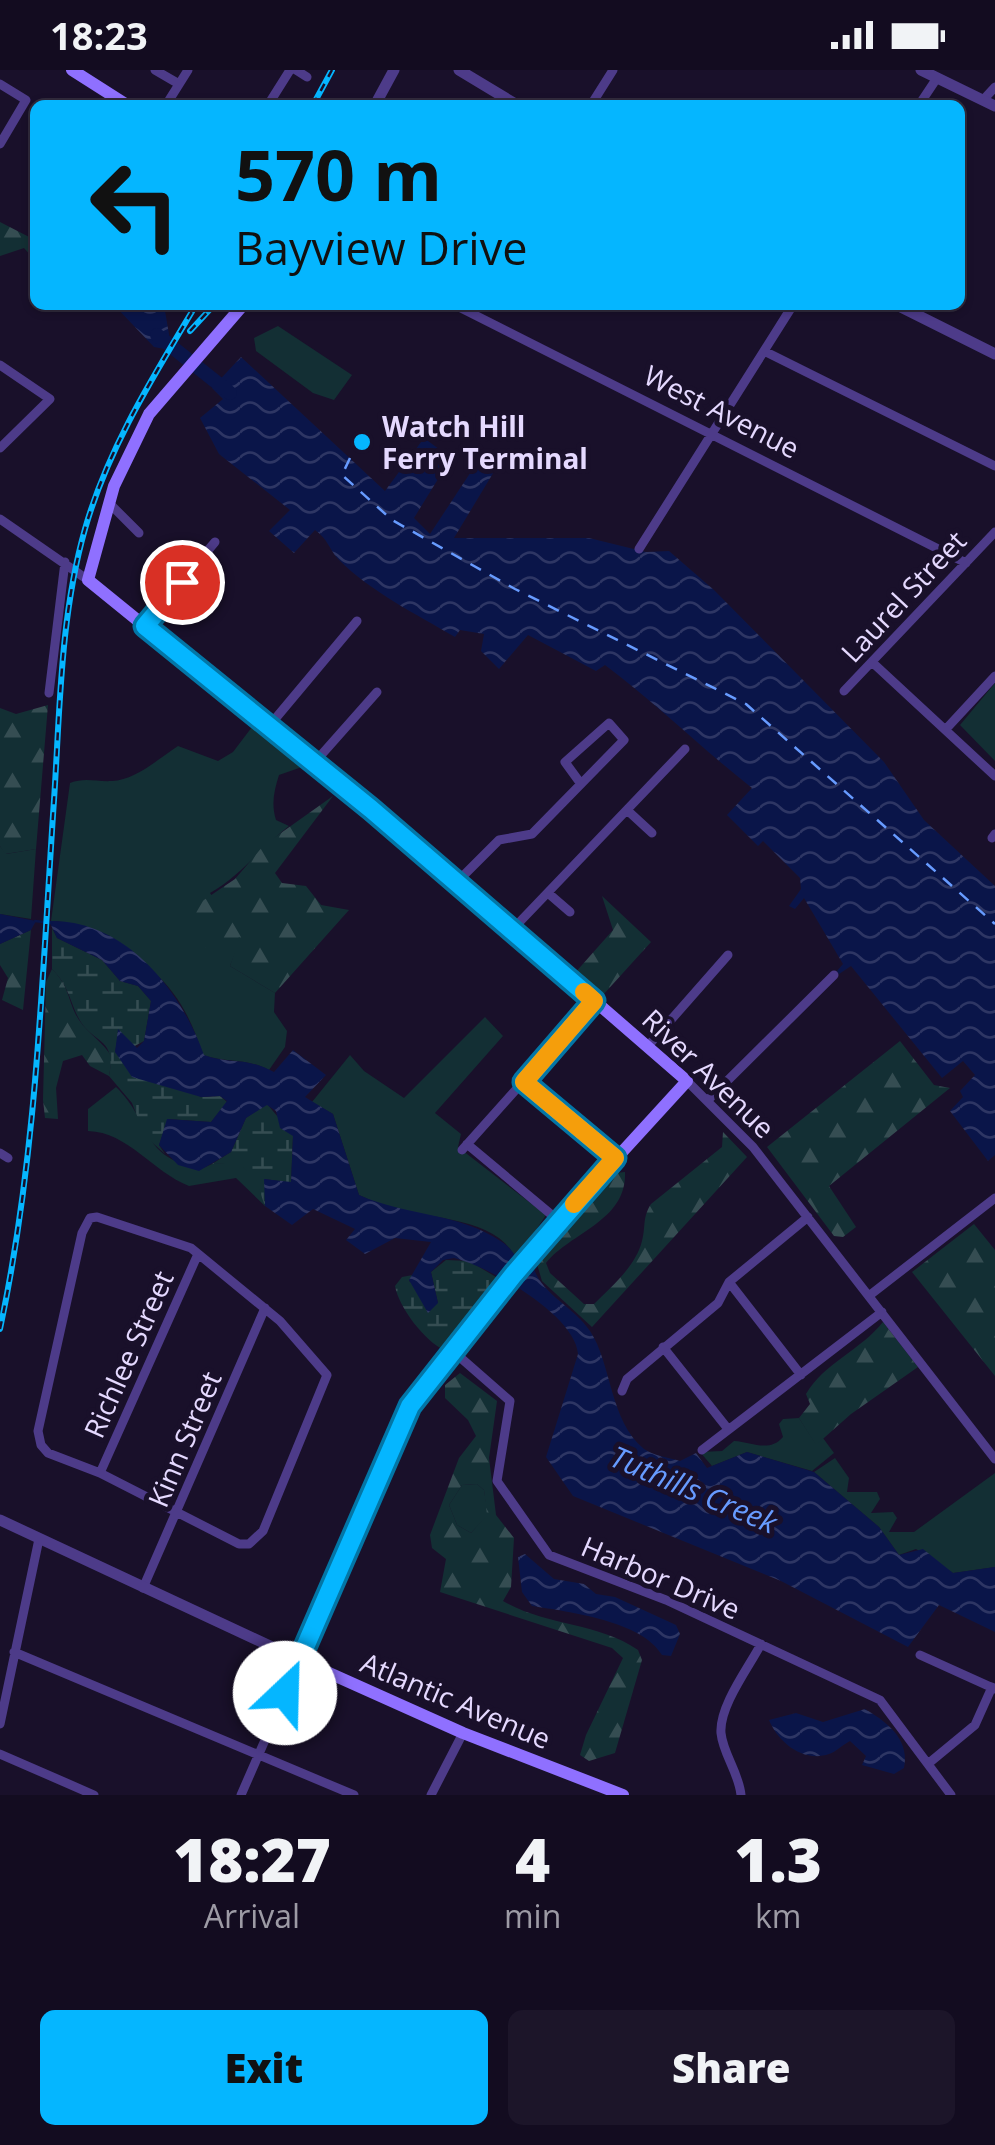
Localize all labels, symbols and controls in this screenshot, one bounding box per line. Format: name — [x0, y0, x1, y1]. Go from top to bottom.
text: 18:23 — [50, 9, 148, 61]
text: 570 m — [235, 126, 442, 222]
icon: left — [70, 140, 200, 270]
text: Bayview Drive — [235, 217, 527, 278]
street label: West Avenue — [638, 356, 806, 466]
place label: Watch Hill Ferry Terminal — [382, 407, 588, 477]
marker: Watch Hill Ferry Terminal — [351, 431, 373, 453]
street label: Laurel Street — [832, 522, 974, 670]
pin — [140, 540, 225, 625]
icon: arrive — [155, 555, 210, 610]
street label: River Avenue — [635, 1000, 783, 1146]
street label: Richlee Street — [74, 1265, 182, 1443]
street label: Kinn Street — [138, 1365, 230, 1513]
water label: Tuthills Creek — [605, 1436, 785, 1543]
street label: Harbor Drive — [576, 1527, 746, 1627]
position arrow — [233, 1641, 337, 1745]
street label: Atlantic Avenue — [355, 1643, 557, 1757]
text: 18:27 — [173, 1818, 331, 1900]
text: 4 — [515, 1818, 550, 1900]
text: 1.3 — [734, 1818, 822, 1900]
text: Arrival — [204, 1894, 300, 1937]
text: min — [504, 1894, 561, 1937]
text: km — [755, 1894, 801, 1937]
button: Exit — [40, 2010, 488, 2125]
button: Share — [508, 2010, 955, 2125]

